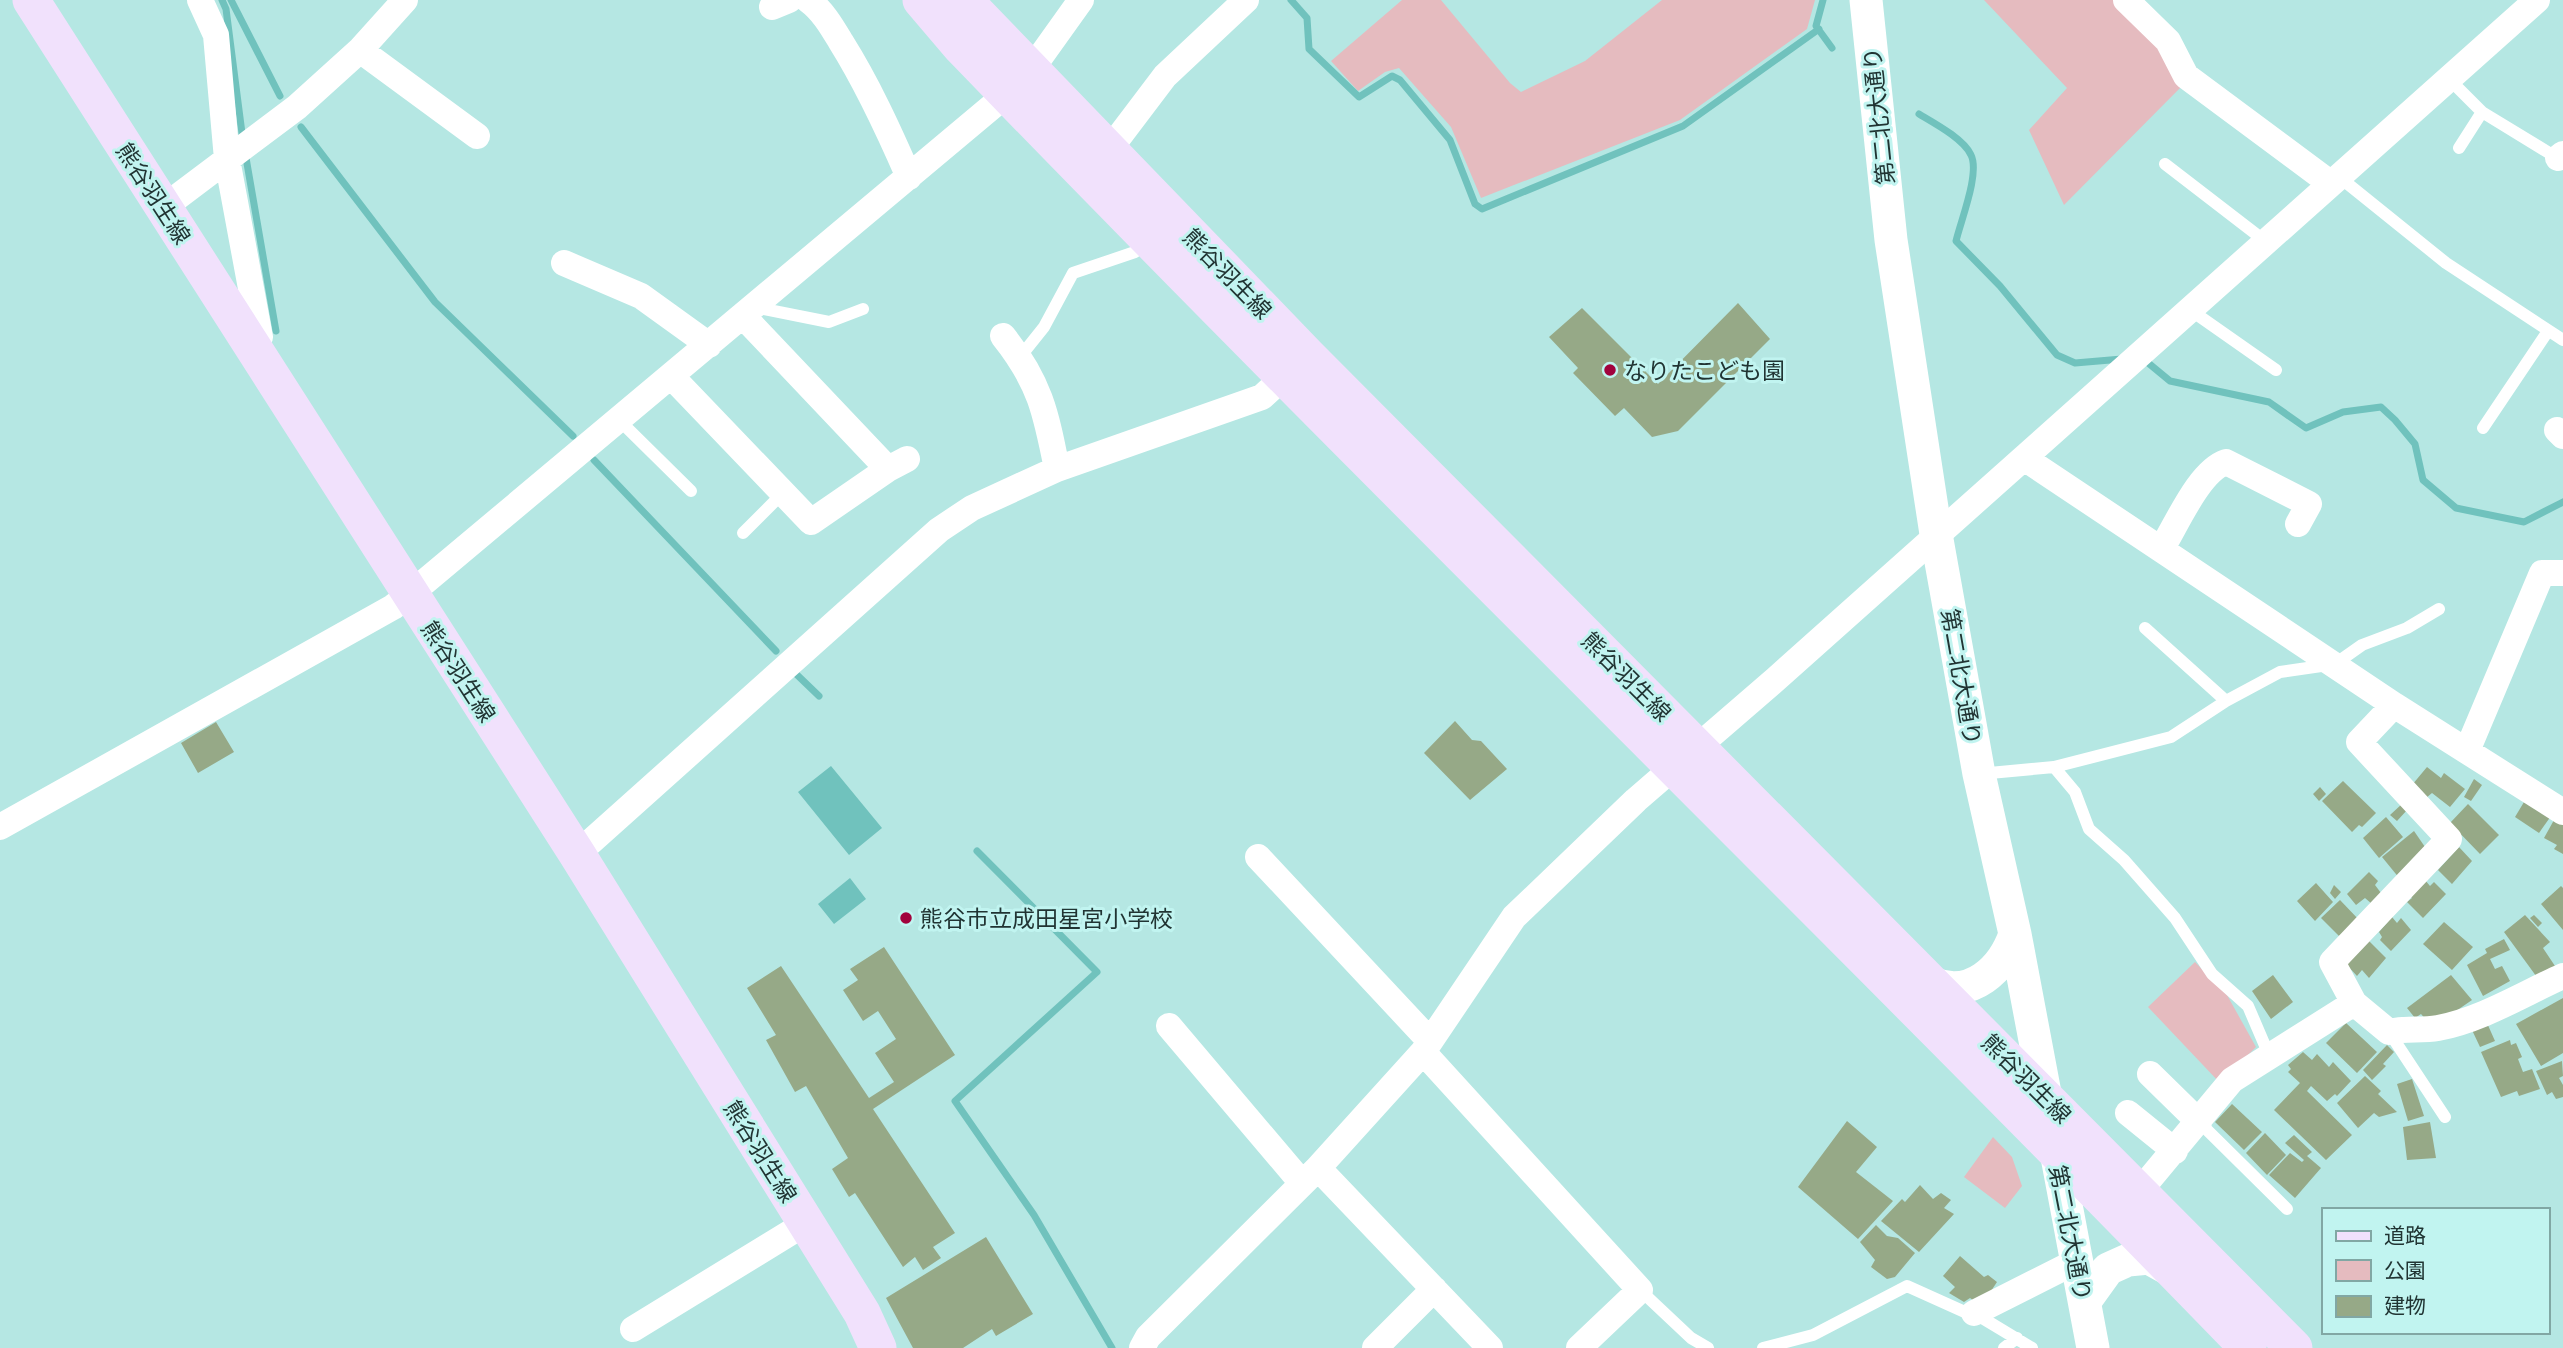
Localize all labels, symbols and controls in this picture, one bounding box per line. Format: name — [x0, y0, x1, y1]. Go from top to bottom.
street label: 第二北大通り — [1857, 46, 1899, 186]
street label: 熊谷羽生線 — [111, 137, 197, 249]
street label: 熊谷羽生線 — [1178, 222, 1278, 324]
place label: なりたこども園 — [1624, 356, 1785, 384]
marker: なりたこども園 — [1602, 362, 1618, 378]
street label: 第二北大通り — [1936, 607, 1988, 747]
street label: 熊谷羽生線 — [416, 615, 502, 727]
street label: 熊谷羽生線 — [1576, 625, 1678, 727]
place label: 熊谷市立成田星宮小学校 — [920, 904, 1173, 932]
marker: 熊谷市立成田星宮小学校 — [898, 910, 914, 926]
street label: 熊谷羽生線 — [1976, 1027, 2078, 1129]
street label: 熊谷羽生線 — [719, 1095, 803, 1207]
street label: 第二北大通り — [2044, 1163, 2098, 1303]
legend — [2322, 1208, 2549, 1334]
text: 道路 — [2384, 1222, 2426, 1247]
text: 公園 — [2384, 1257, 2426, 1282]
text: 建物 — [2384, 1292, 2426, 1317]

